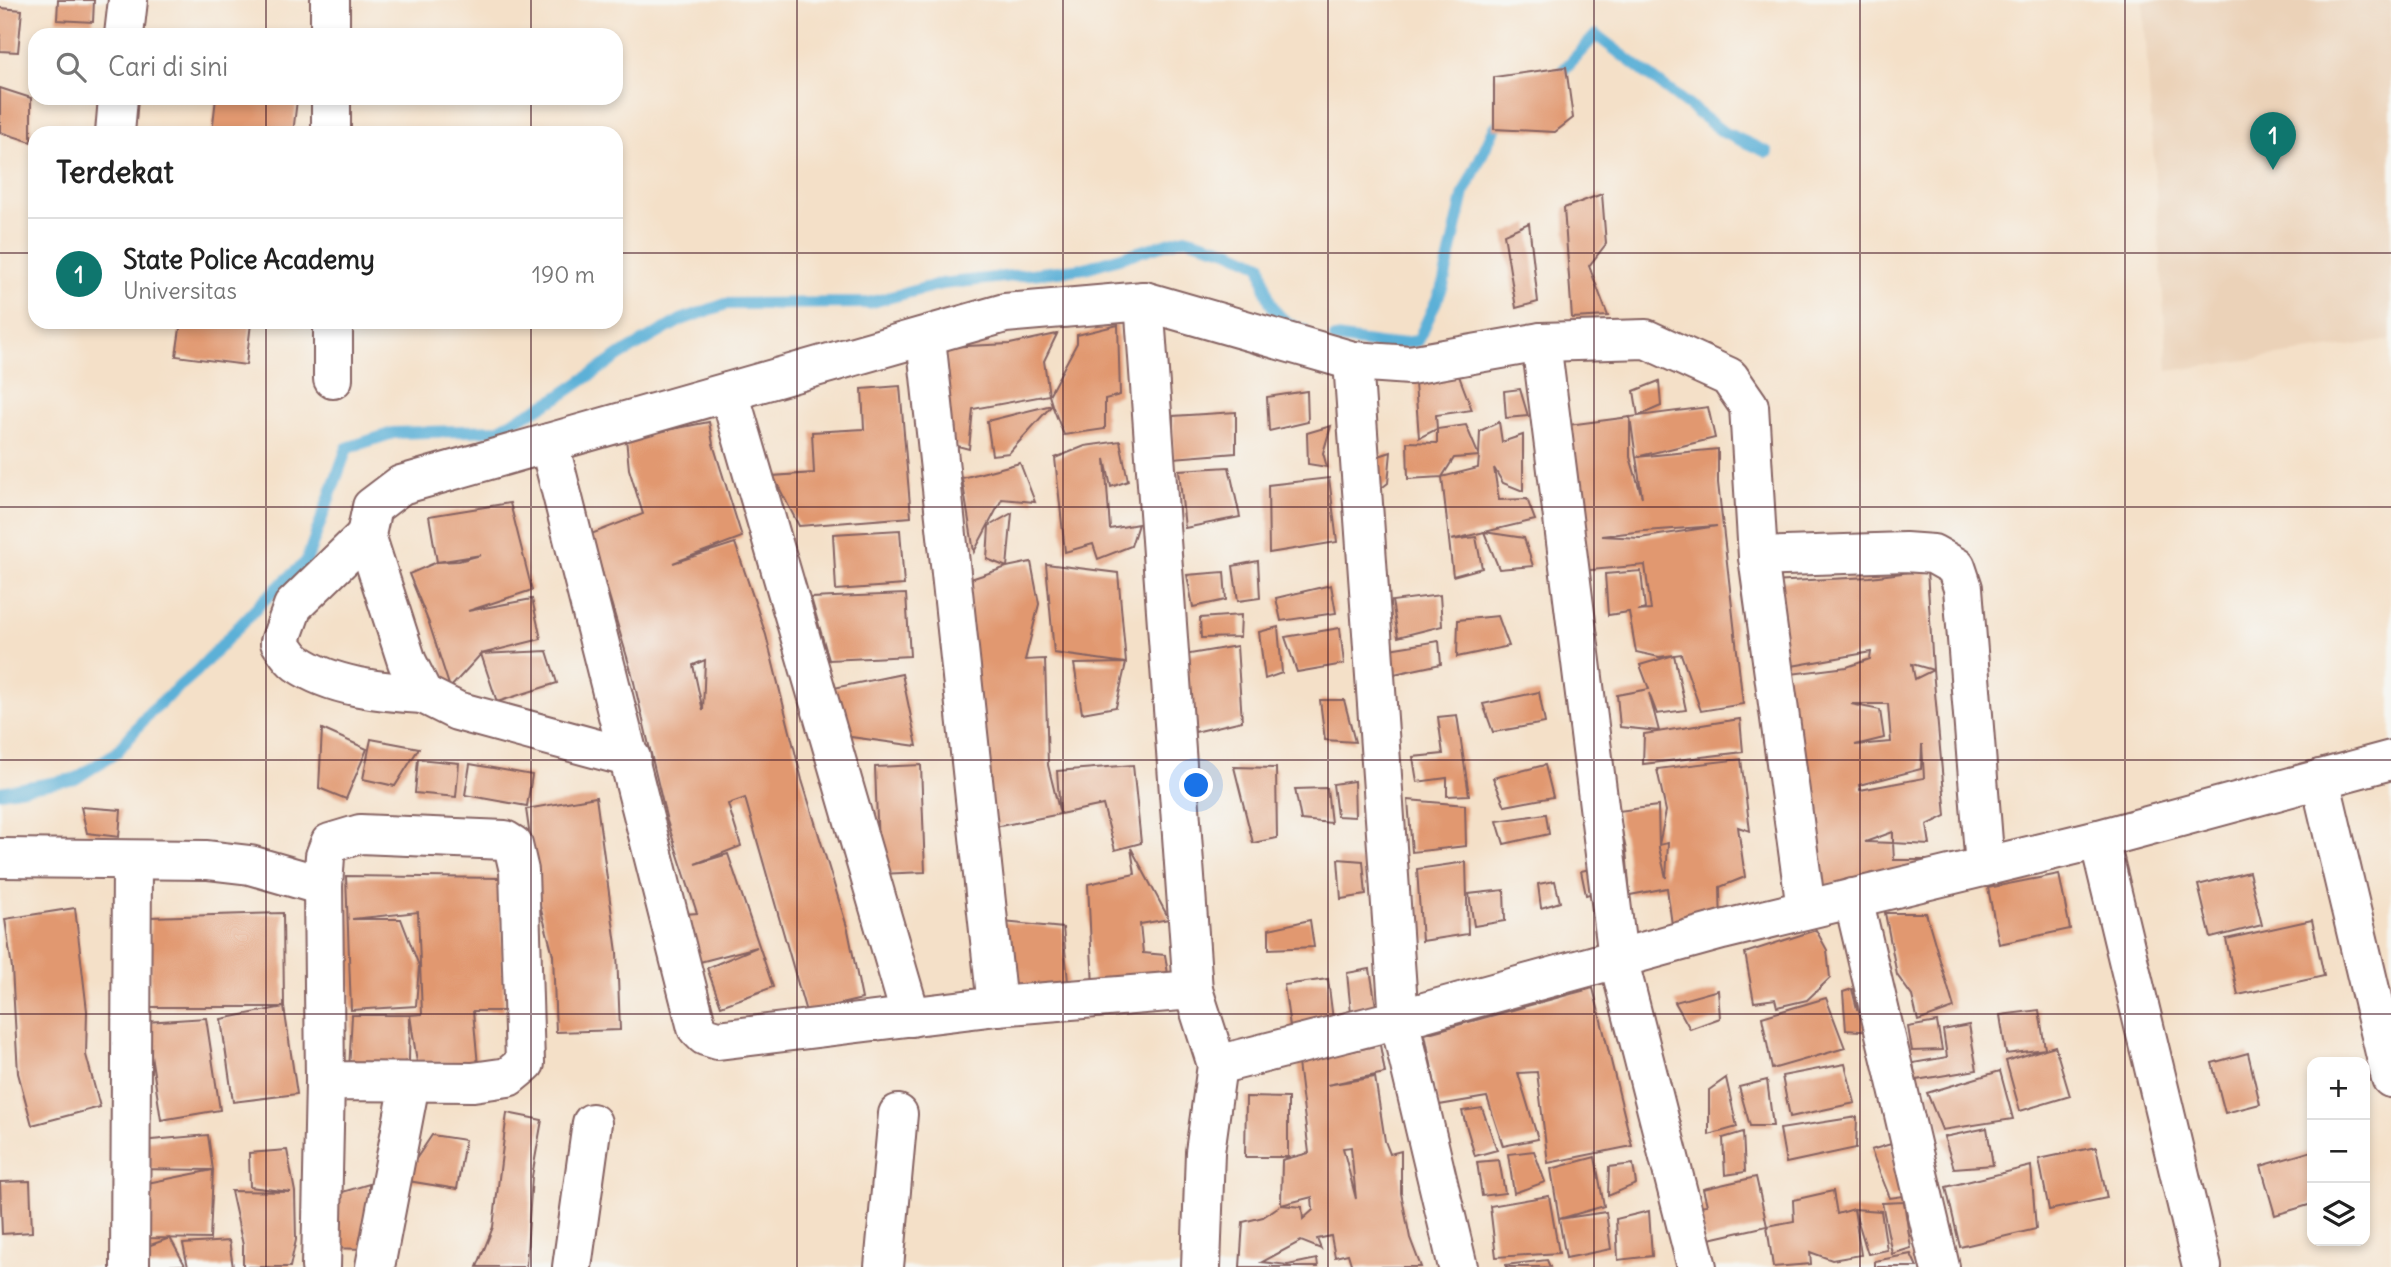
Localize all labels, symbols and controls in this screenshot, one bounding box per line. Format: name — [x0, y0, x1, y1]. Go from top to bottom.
search box — [28, 28, 623, 105]
icon: search — [52, 48, 90, 86]
text: Cari di sini — [108, 50, 228, 83]
pin: 1 — [2250, 112, 2296, 170]
text: Terdekat — [56, 153, 174, 191]
text: State Police Academy — [123, 243, 375, 276]
text: 1 — [74, 260, 84, 289]
text: 190 m — [532, 260, 595, 289]
text: Universitas — [123, 276, 237, 305]
your location — [1179, 768, 1213, 802]
map controls — [2307, 1057, 2370, 1246]
button: + — [2307, 1057, 2370, 1120]
button: − — [2307, 1120, 2370, 1183]
button: layers — [2307, 1183, 2370, 1246]

